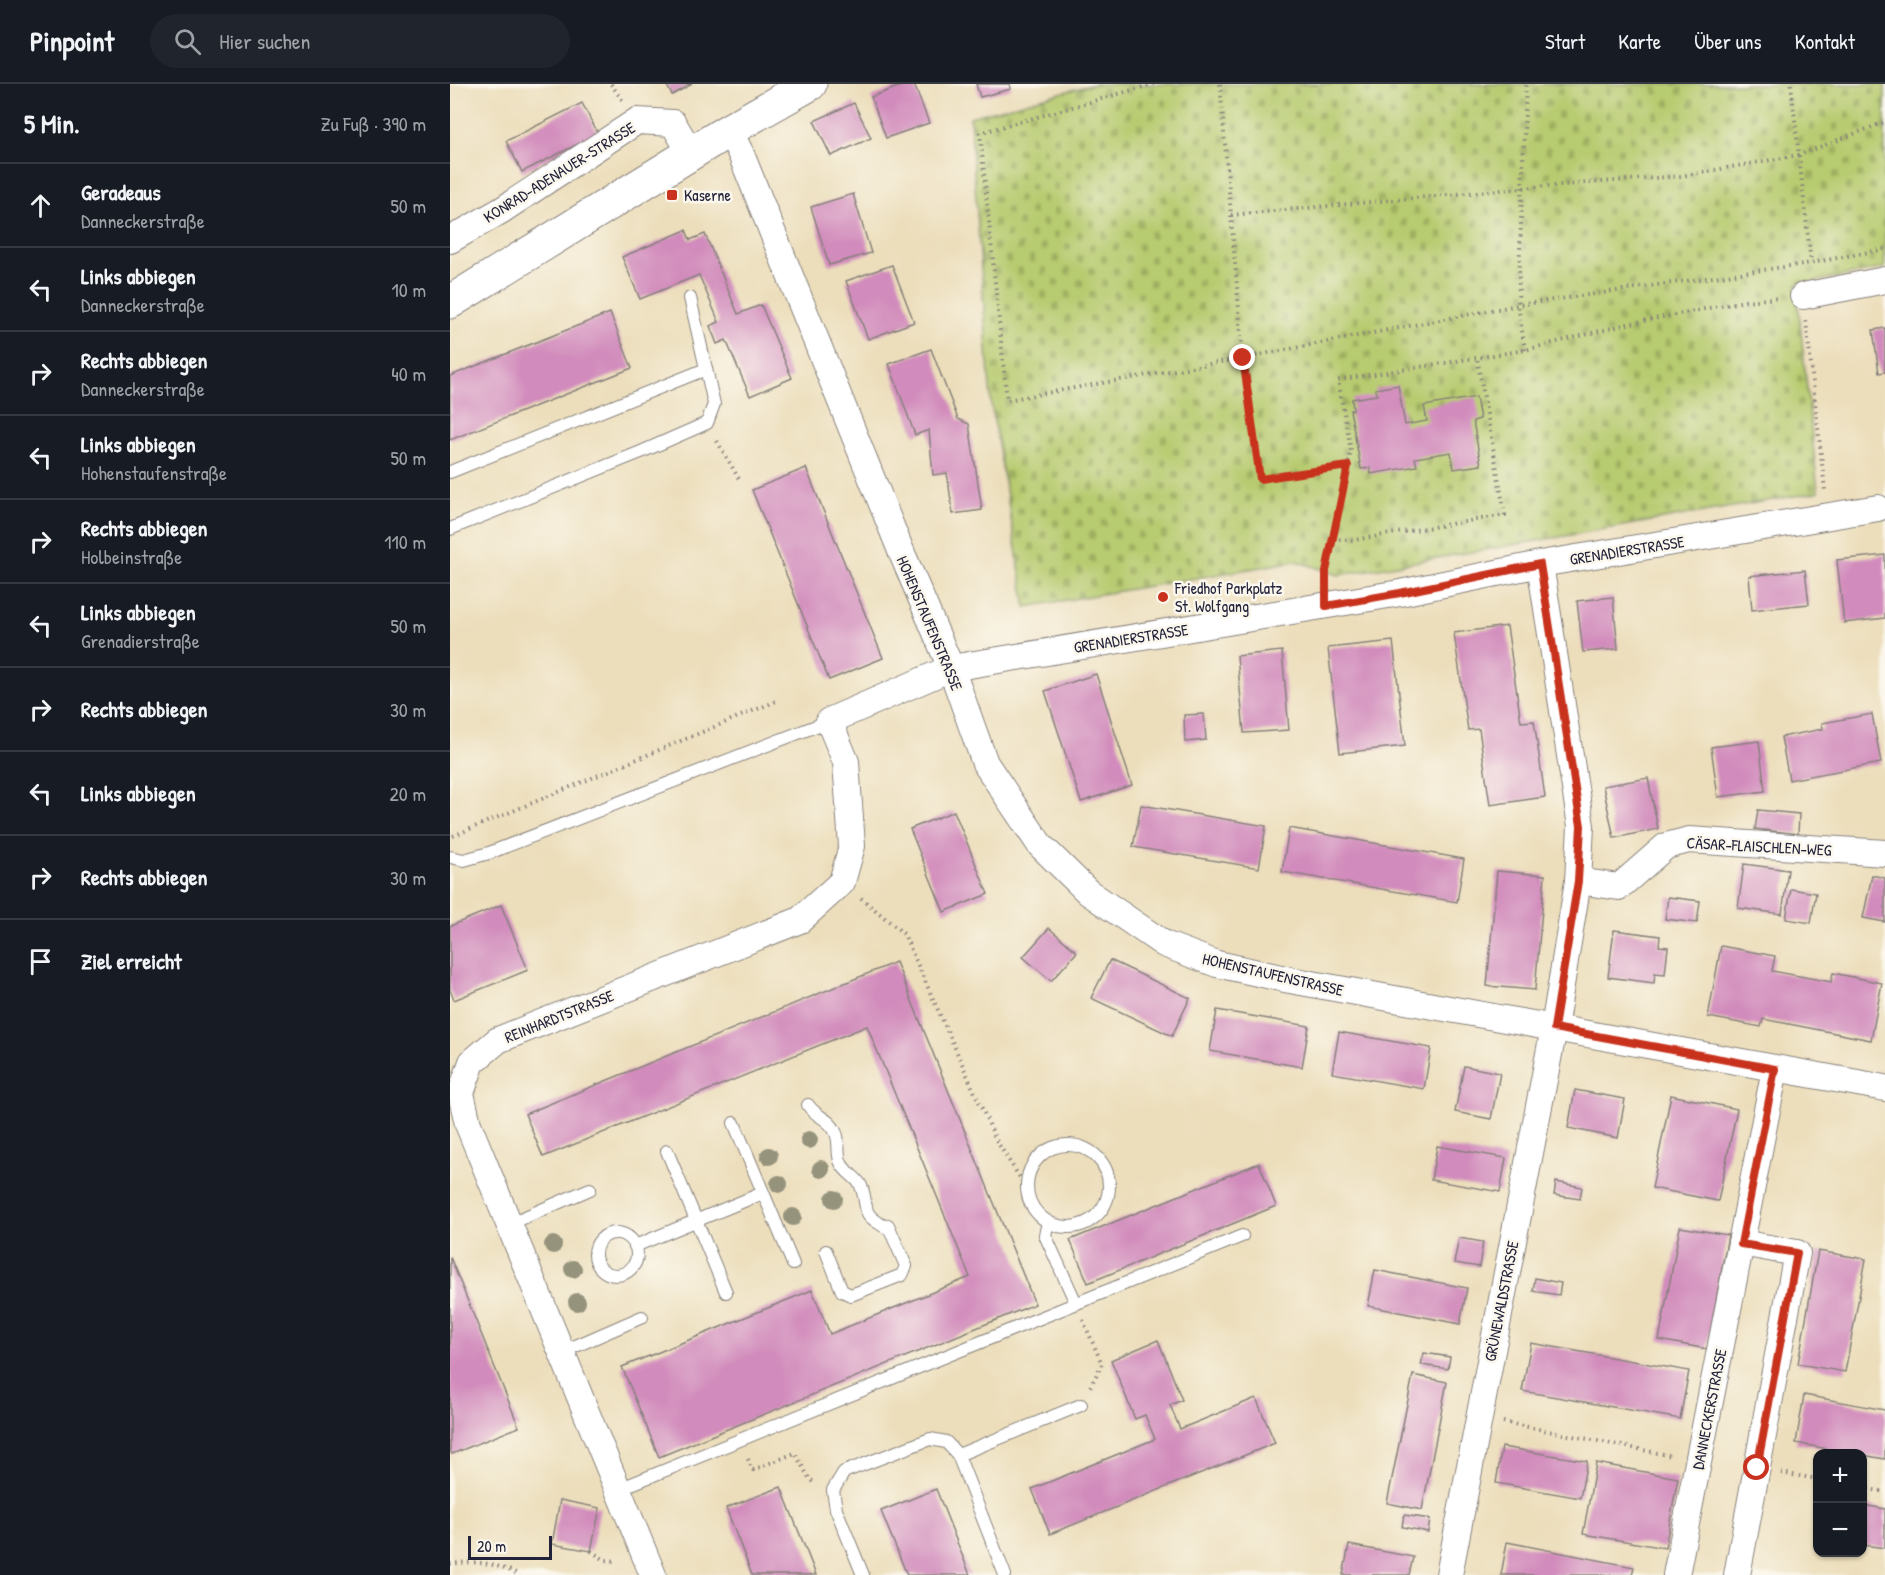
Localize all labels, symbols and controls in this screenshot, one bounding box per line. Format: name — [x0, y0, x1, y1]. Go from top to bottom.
search box — [150, 14, 570, 68]
text: Pinpoint — [30, 22, 114, 60]
icon: search — [171, 25, 204, 58]
text: Hier suchen — [219, 26, 311, 56]
text: Start — [1545, 27, 1585, 56]
text: Karte — [1618, 27, 1661, 56]
text: Über uns — [1694, 27, 1762, 56]
text: Kontakt — [1795, 27, 1855, 56]
text: 5 Min. — [24, 106, 80, 141]
text: Zu Fuß · 390 m — [321, 110, 426, 137]
street label: KONRAD-ADENAUER-STRASSE — [479, 116, 639, 228]
text: Geradeaus — [81, 177, 161, 207]
place label: Kaserne — [684, 184, 732, 206]
marker: Kaserne — [665, 188, 679, 202]
icon: ahead — [24, 189, 57, 222]
text: 50 m — [390, 192, 426, 219]
text: Danneckerstraße — [81, 207, 205, 234]
text: Links abbiegen — [81, 261, 196, 291]
icon: left — [24, 273, 57, 306]
text: 10 m — [392, 276, 426, 303]
text: Danneckerstraße — [81, 291, 205, 318]
route end — [1229, 344, 1255, 370]
text: Rechts abbiegen — [81, 345, 208, 375]
icon: right — [24, 357, 57, 390]
text: 40 m — [391, 360, 426, 387]
text: Danneckerstraße — [81, 375, 205, 402]
text: Links abbiegen — [81, 429, 196, 459]
icon: left — [24, 441, 57, 474]
text: 50 m — [390, 444, 426, 471]
text: Hohenstaufenstraße — [81, 459, 227, 486]
text: Rechts abbiegen — [81, 513, 208, 543]
icon: right — [24, 525, 57, 558]
text: 110 m — [384, 528, 426, 555]
street label: GRENADIERSTRASSE — [1568, 530, 1686, 570]
text: Holbeinstraße — [81, 543, 182, 570]
street label: HOHENSTAUFENSTRASSE — [892, 552, 968, 694]
place label: Friedhof Parkplatz St. Wolfgang — [1174, 577, 1283, 617]
marker: Friedhof Parkplatz St. Wolfgang — [1156, 590, 1170, 604]
text: Links abbiegen — [81, 597, 196, 627]
icon: left — [24, 609, 57, 642]
text: 50 m — [390, 612, 426, 639]
street label: GRENADIERSTRASSE — [1072, 618, 1190, 658]
text: Grenadierstraße — [81, 627, 200, 654]
icon: right — [24, 693, 57, 726]
text: Rechts abbiegen — [81, 694, 208, 724]
text: 30 m — [390, 696, 426, 723]
icon: left — [24, 777, 57, 810]
text: Links abbiegen — [81, 778, 196, 808]
text: 20 m — [389, 780, 426, 807]
street label: CÄSAR-FLAISCHLEN-WEG — [1686, 831, 1832, 861]
icon: right — [24, 861, 57, 894]
text: Rechts abbiegen — [81, 862, 208, 892]
text: 30 m — [390, 864, 426, 891]
icon: arrive — [24, 945, 57, 978]
text: Ziel erreicht — [81, 946, 181, 976]
street label: HOHENSTAUFENSTRASSE — [1200, 947, 1346, 1001]
street label: REINHARDTSTRASSE — [501, 984, 617, 1048]
street label: GRÜNEWALDSTRASSE — [1479, 1239, 1523, 1363]
street label: DANNECKERSTRASSE — [1687, 1347, 1731, 1471]
map controls — [1813, 1449, 1867, 1557]
button: + — [1813, 1449, 1867, 1503]
route start — [1743, 1454, 1769, 1480]
button: − — [1813, 1503, 1867, 1557]
scale bar — [468, 1533, 552, 1560]
text: 20 m — [477, 1535, 506, 1557]

